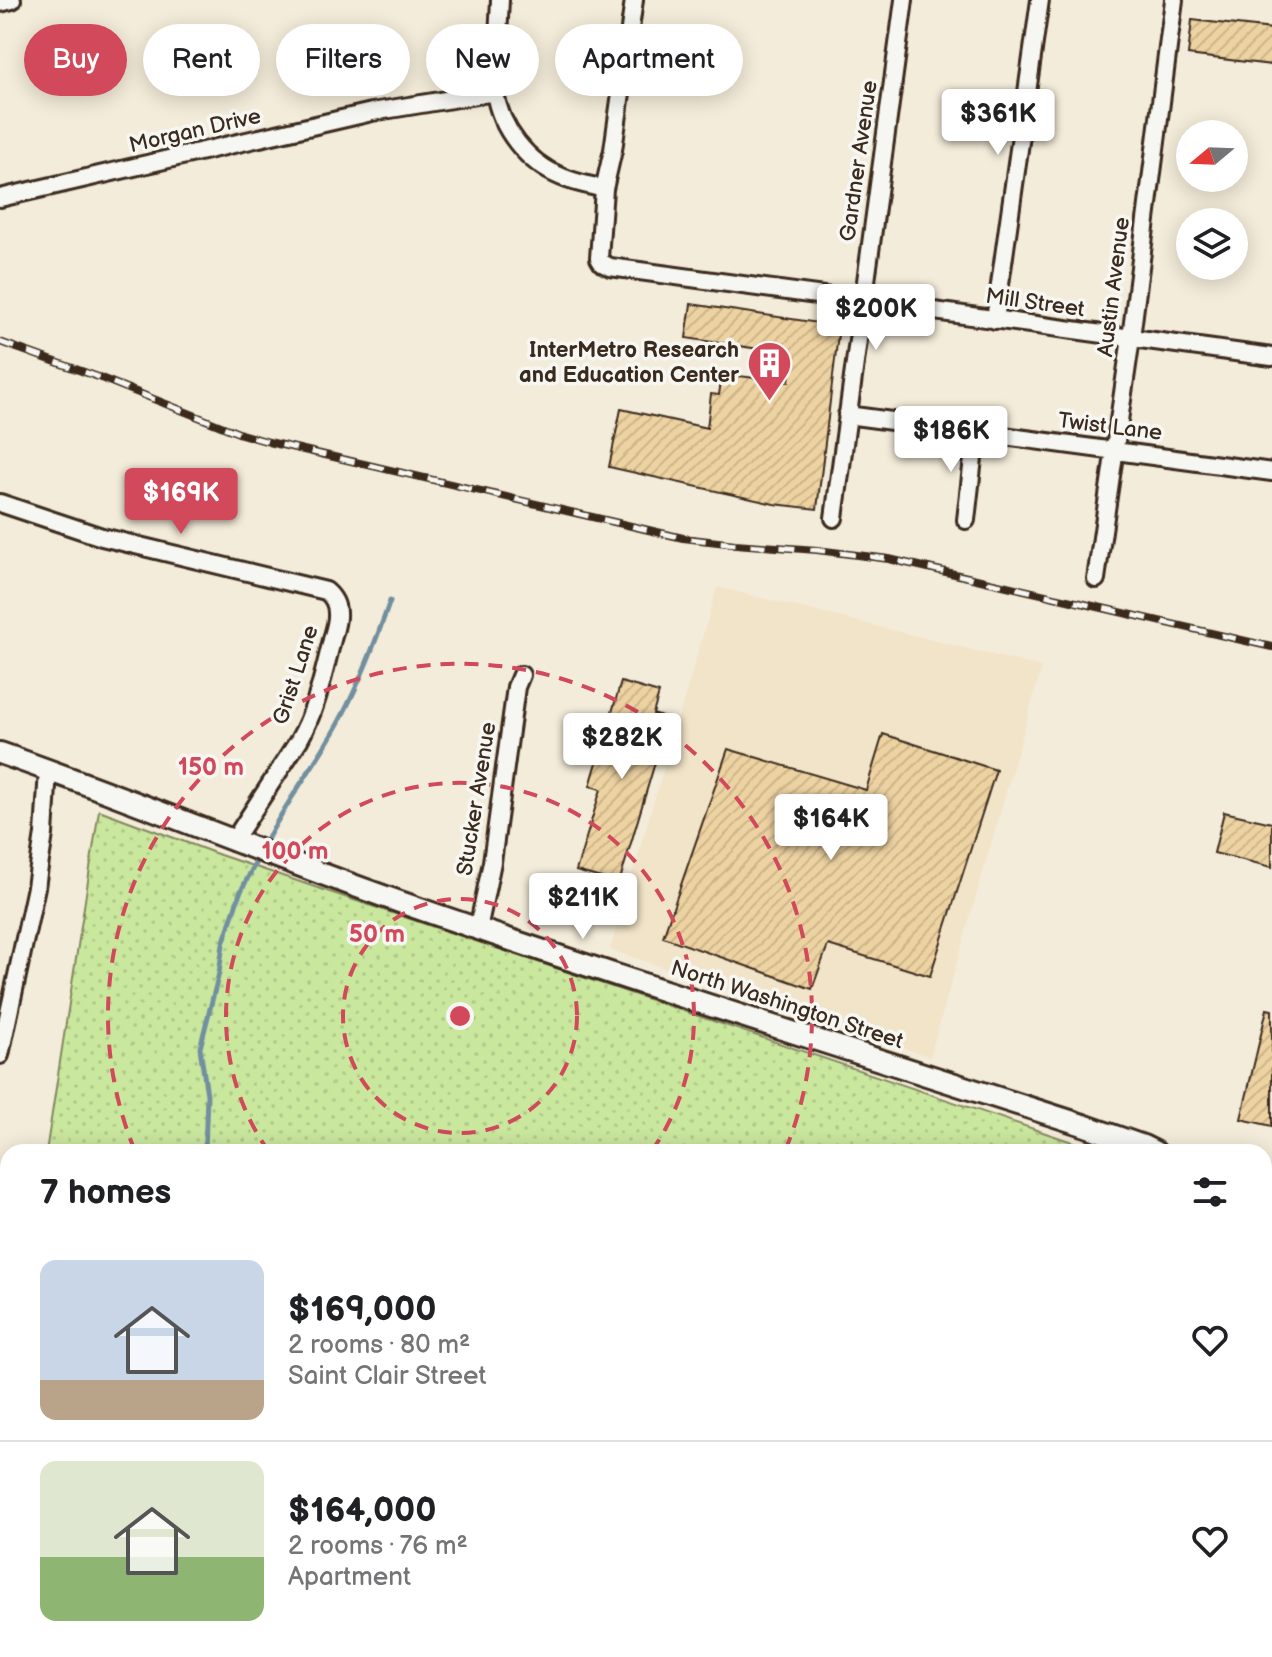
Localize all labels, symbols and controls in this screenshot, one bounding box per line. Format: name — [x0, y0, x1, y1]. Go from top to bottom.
chip: Buy — [24, 24, 127, 96]
chip: Rent — [143, 24, 260, 96]
chip: Filters — [276, 24, 410, 96]
chip: New — [426, 24, 539, 96]
chip: Apartment — [555, 24, 743, 96]
street label: Gardner Avenue — [834, 79, 884, 243]
pin: $361K — [942, 89, 1054, 157]
text: $361K — [960, 99, 1036, 130]
street label: Morgan Drive — [127, 103, 263, 159]
north arrow — [1176, 120, 1248, 192]
map controls — [1176, 120, 1248, 280]
button: layers — [1176, 208, 1248, 280]
street label: Austin Avenue — [1092, 216, 1136, 358]
street label: Mill Street — [984, 283, 1087, 323]
pin: $200K — [820, 284, 932, 352]
text: $200K — [835, 294, 917, 325]
place label: InterMetro Research and Education Center — [519, 337, 739, 389]
building icon: InterMetro Research and Education Center — [746, 339, 794, 402]
pin: $186K — [895, 406, 1007, 474]
street label: Twist Lane — [1056, 407, 1164, 447]
text: $186K — [912, 416, 990, 447]
pin: $169K — [125, 468, 237, 536]
text: $169K — [143, 478, 219, 509]
street label: Grist Lane — [267, 622, 325, 728]
pin: $282K — [566, 713, 678, 781]
street label: Stucker Avenue — [452, 720, 502, 878]
text: $282K — [581, 723, 663, 754]
text: 150 m — [178, 753, 244, 782]
pin: $164K — [775, 794, 887, 862]
text: $164K — [793, 804, 869, 835]
text: 100 m — [262, 837, 328, 866]
pin: $211K — [527, 873, 639, 941]
text: $211K — [547, 883, 619, 914]
text: 50 m — [349, 920, 405, 949]
street label: North Washington Street — [667, 955, 907, 1055]
centre of rings — [446, 1002, 474, 1030]
icon: filters — [1188, 1170, 1232, 1214]
text: 7 homes — [40, 1172, 171, 1213]
text: $169,000 — [288, 1289, 436, 1330]
icon: home — [104, 1292, 200, 1388]
icon: heart — [1188, 1318, 1232, 1362]
text: 2 rooms · 80 m² — [288, 1330, 470, 1361]
text: Saint Clair Street — [288, 1361, 486, 1392]
text: $164,000 — [288, 1490, 436, 1531]
icon: home — [104, 1493, 200, 1589]
icon: heart — [1188, 1519, 1232, 1563]
text: 2 rooms · 76 m² — [288, 1531, 468, 1562]
text: Apartment — [288, 1562, 411, 1593]

